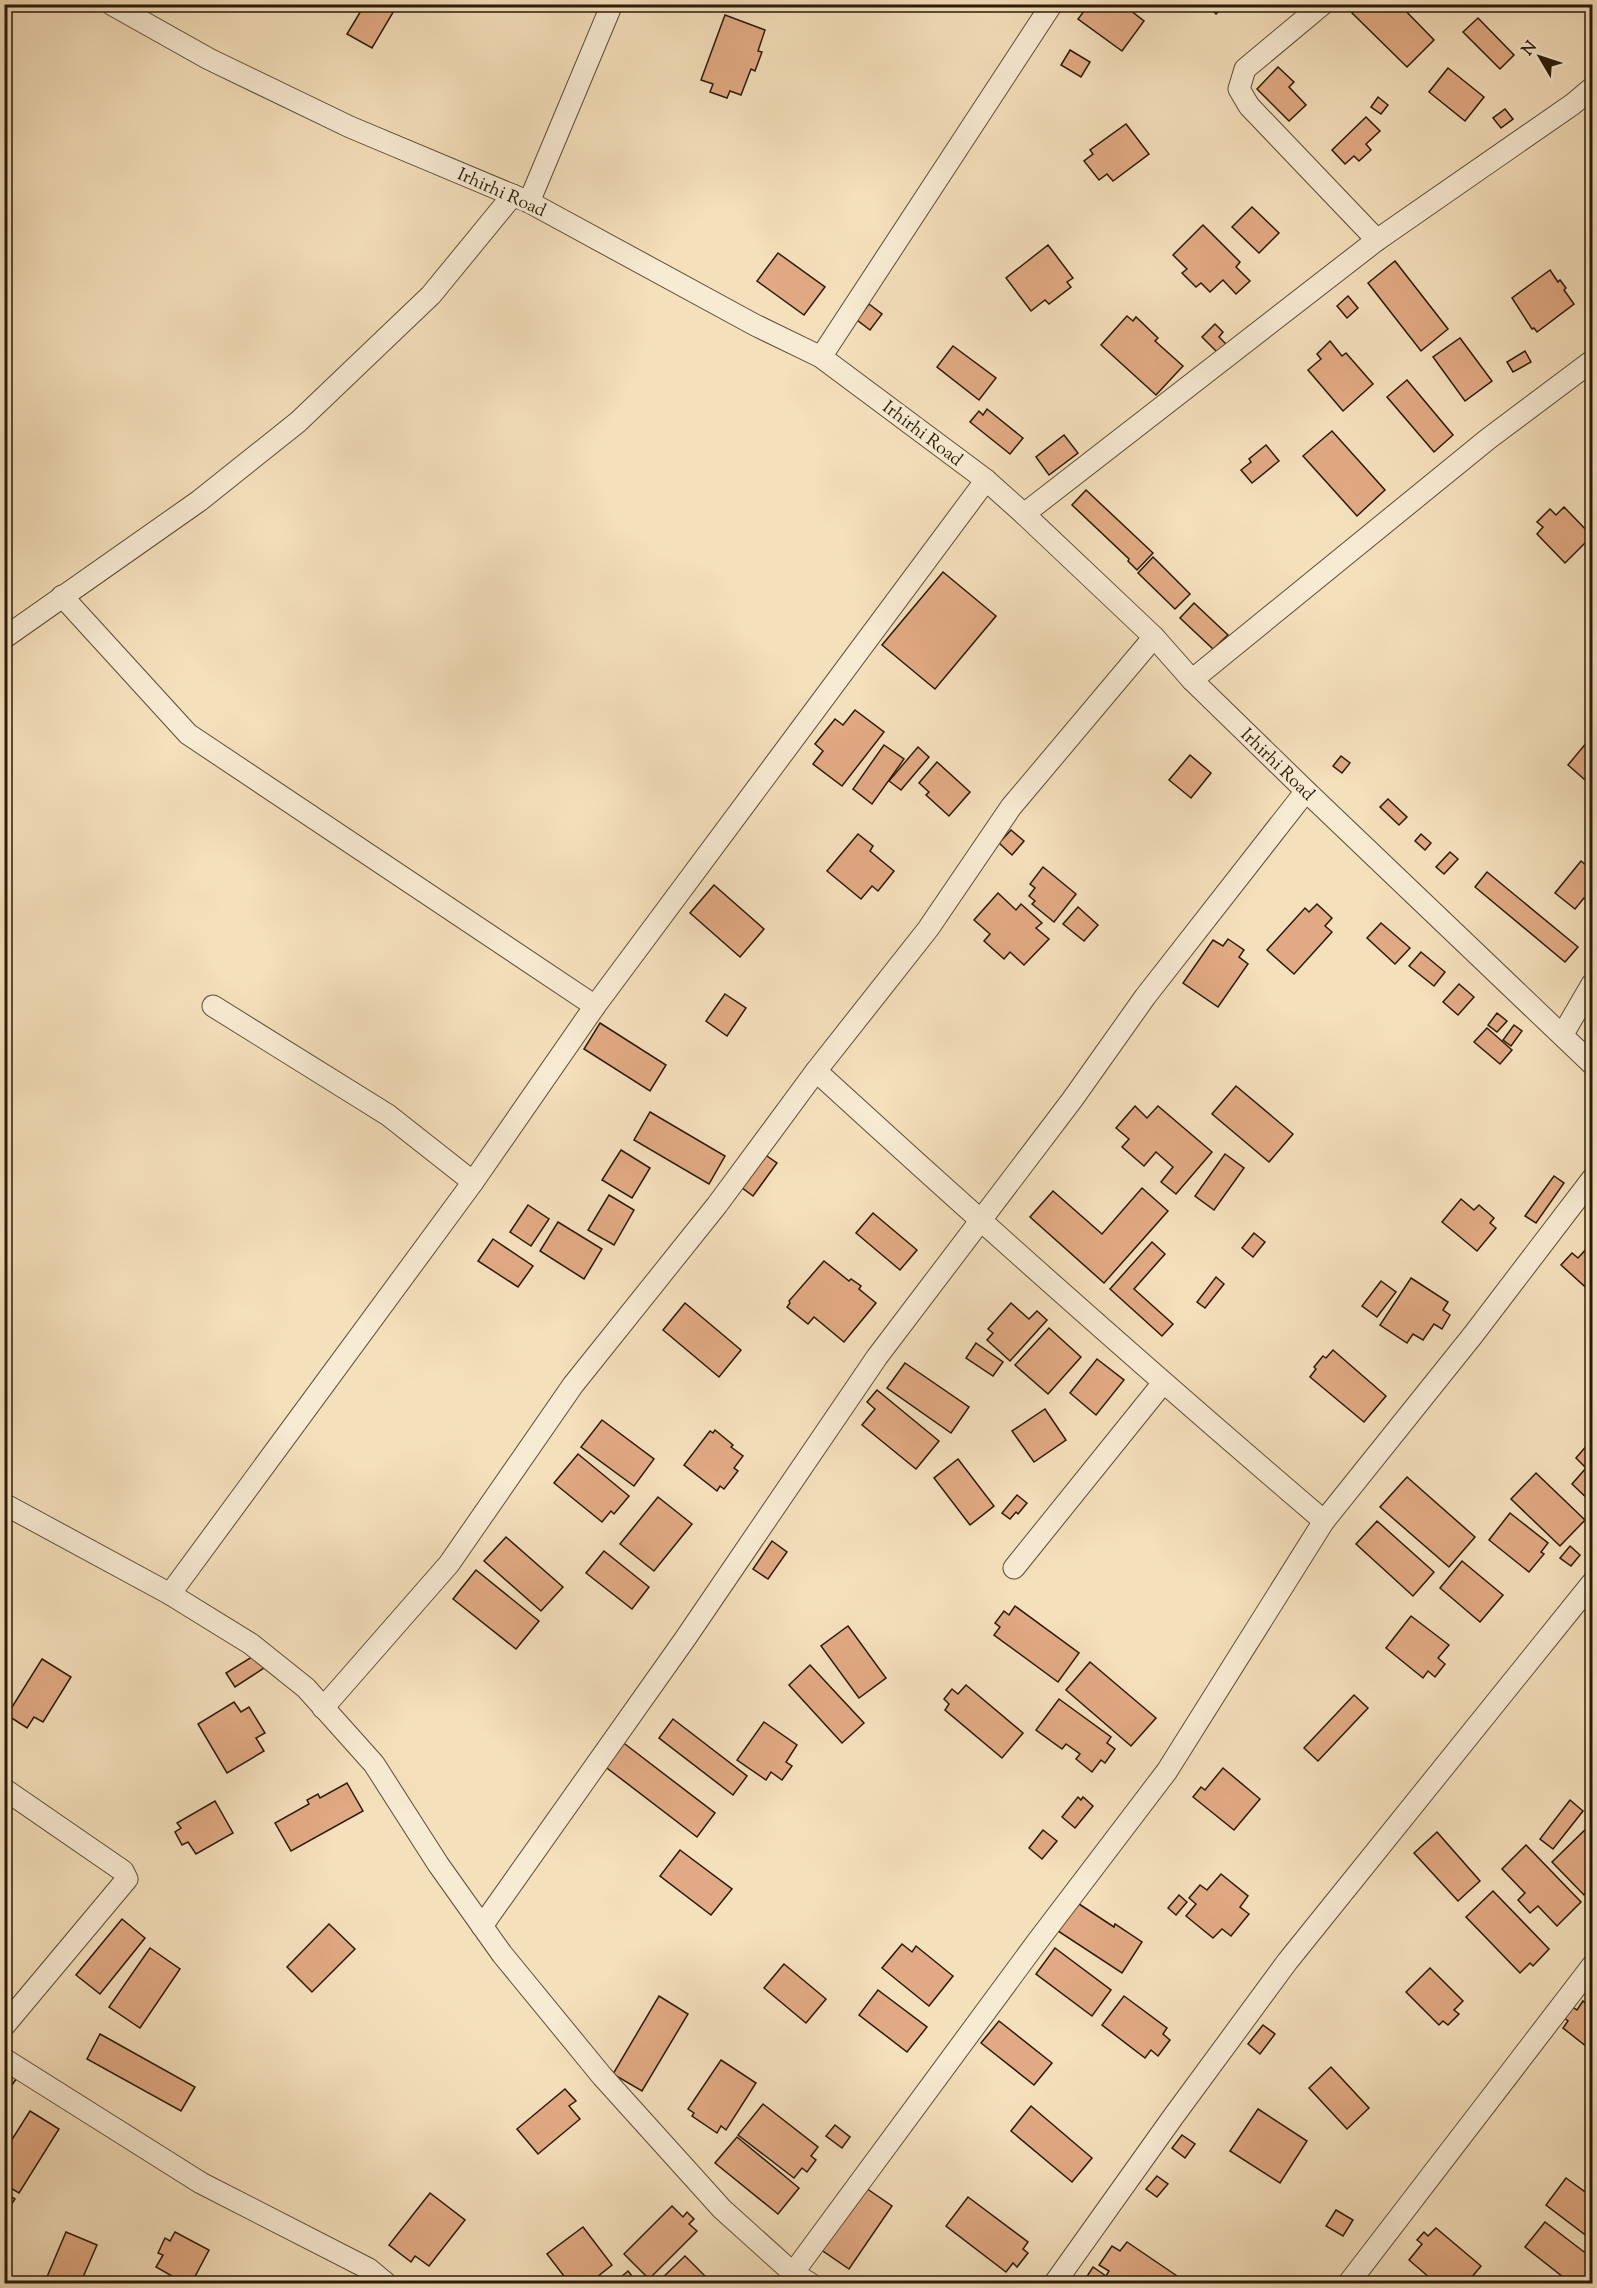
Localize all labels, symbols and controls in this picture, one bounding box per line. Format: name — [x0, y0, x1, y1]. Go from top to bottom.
north arrow — [1510, 27, 1570, 87]
text: N — [1517, 37, 1543, 61]
street label: Irhirhi Road — [453, 163, 550, 225]
street label: Irhirhi Road — [876, 396, 967, 474]
street label: Irhirhi Road — [1233, 723, 1320, 808]

